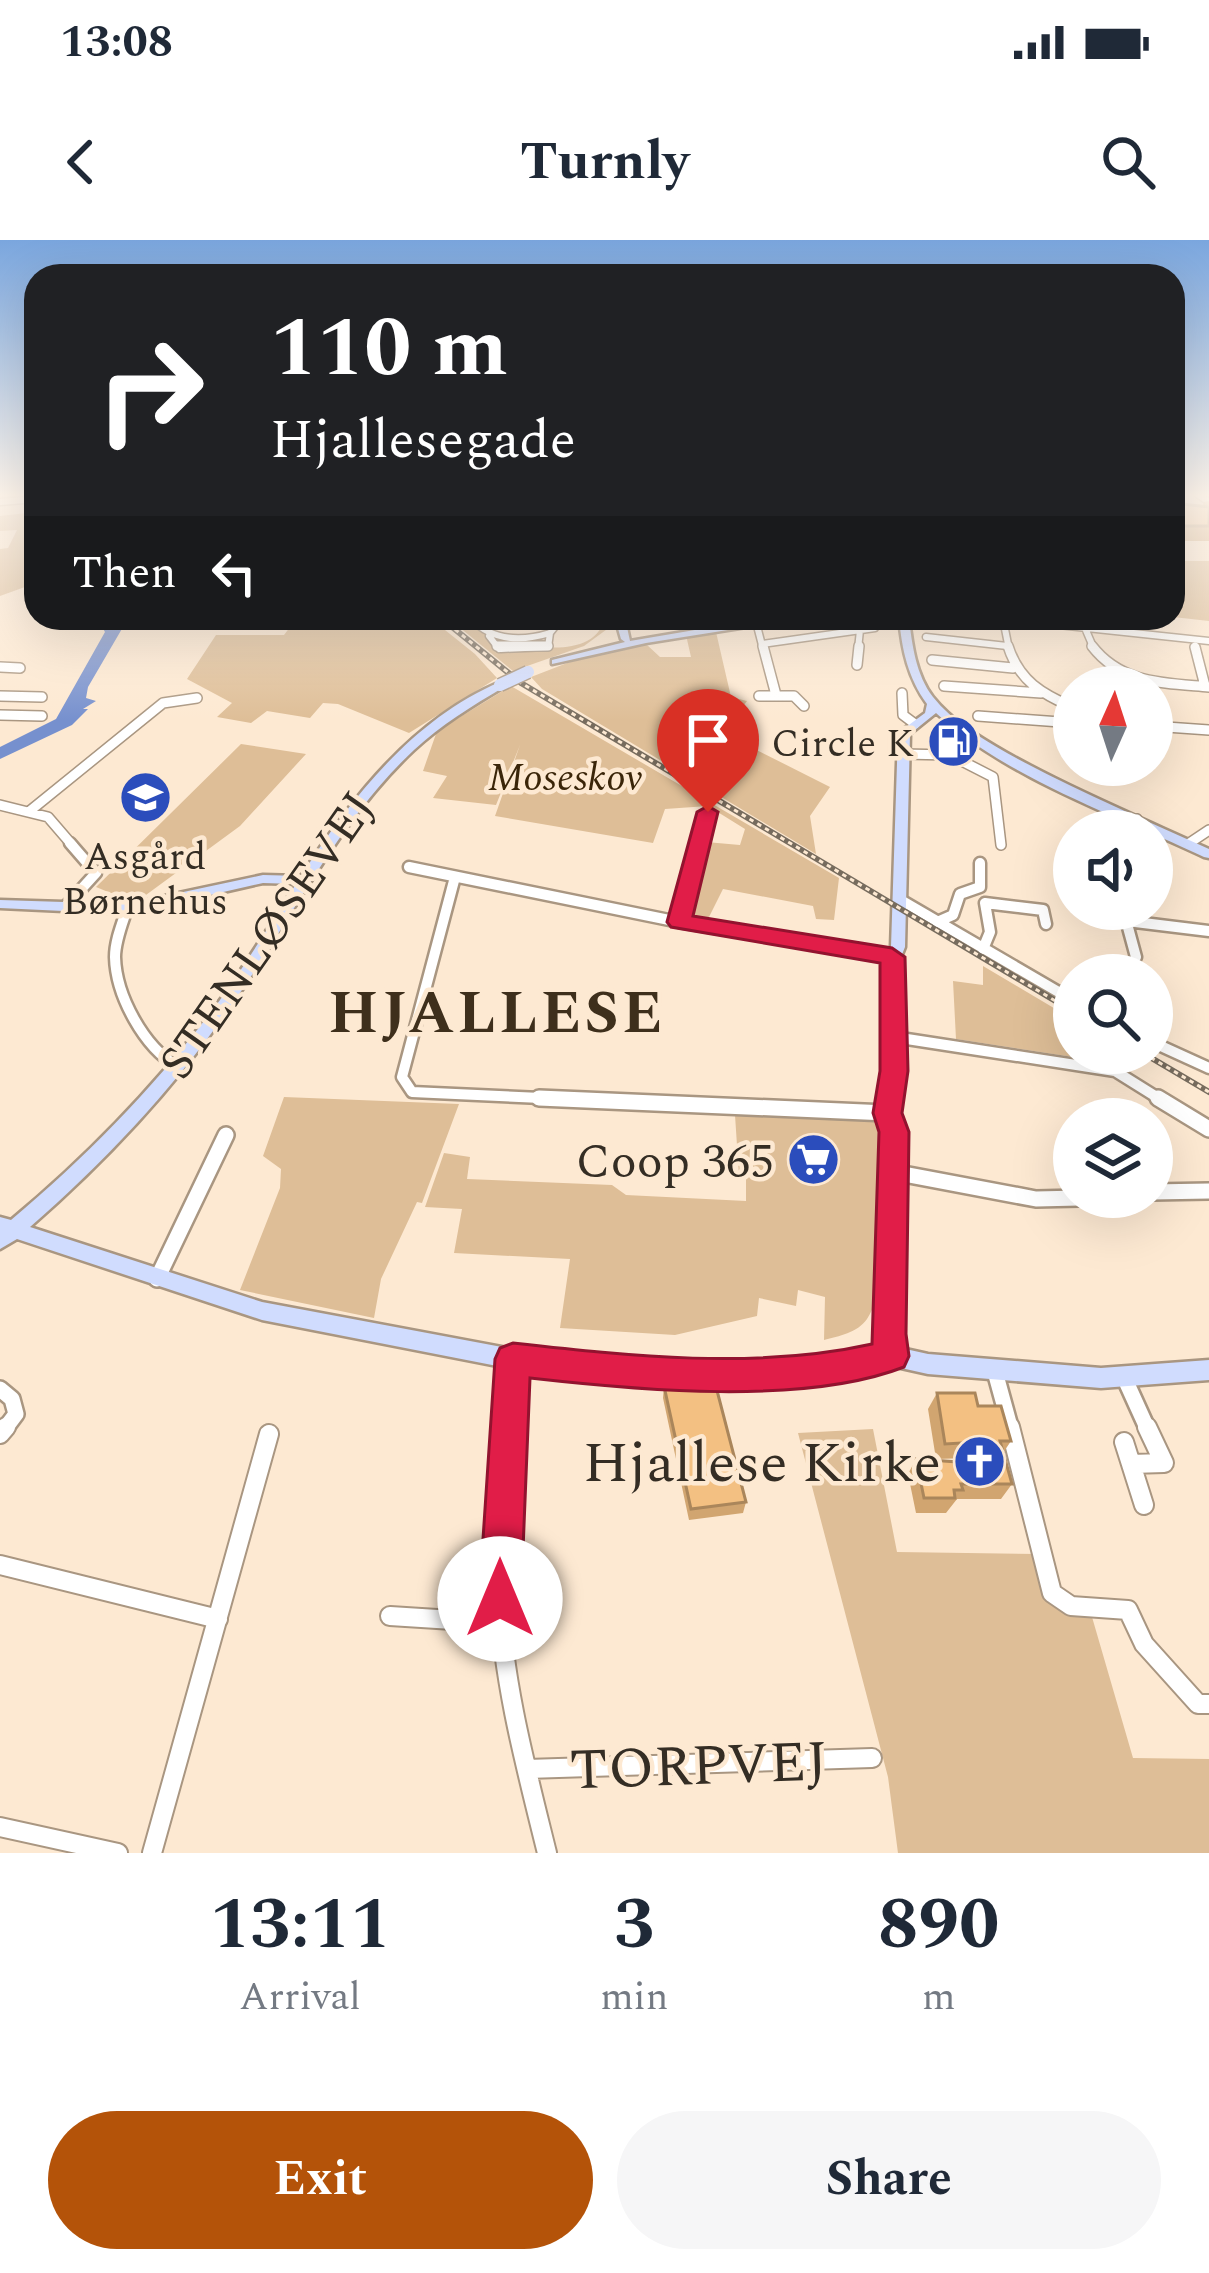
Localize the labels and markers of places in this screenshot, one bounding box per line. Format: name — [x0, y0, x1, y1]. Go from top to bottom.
pin — [657, 689, 759, 812]
fuel station icon: Circle K — [925, 714, 981, 770]
place label: Circle K — [771, 715, 914, 774]
school or university icon: Asgård Børnehus — [117, 770, 173, 826]
place label: Asgård Børnehus — [62, 828, 228, 932]
place label: Coop 365 — [576, 1126, 774, 1199]
supermarket icon: Coop 365 — [785, 1132, 841, 1188]
place label: Hjallese Kirke — [583, 1421, 941, 1507]
church icon: Hjallese Kirke — [952, 1433, 1008, 1489]

